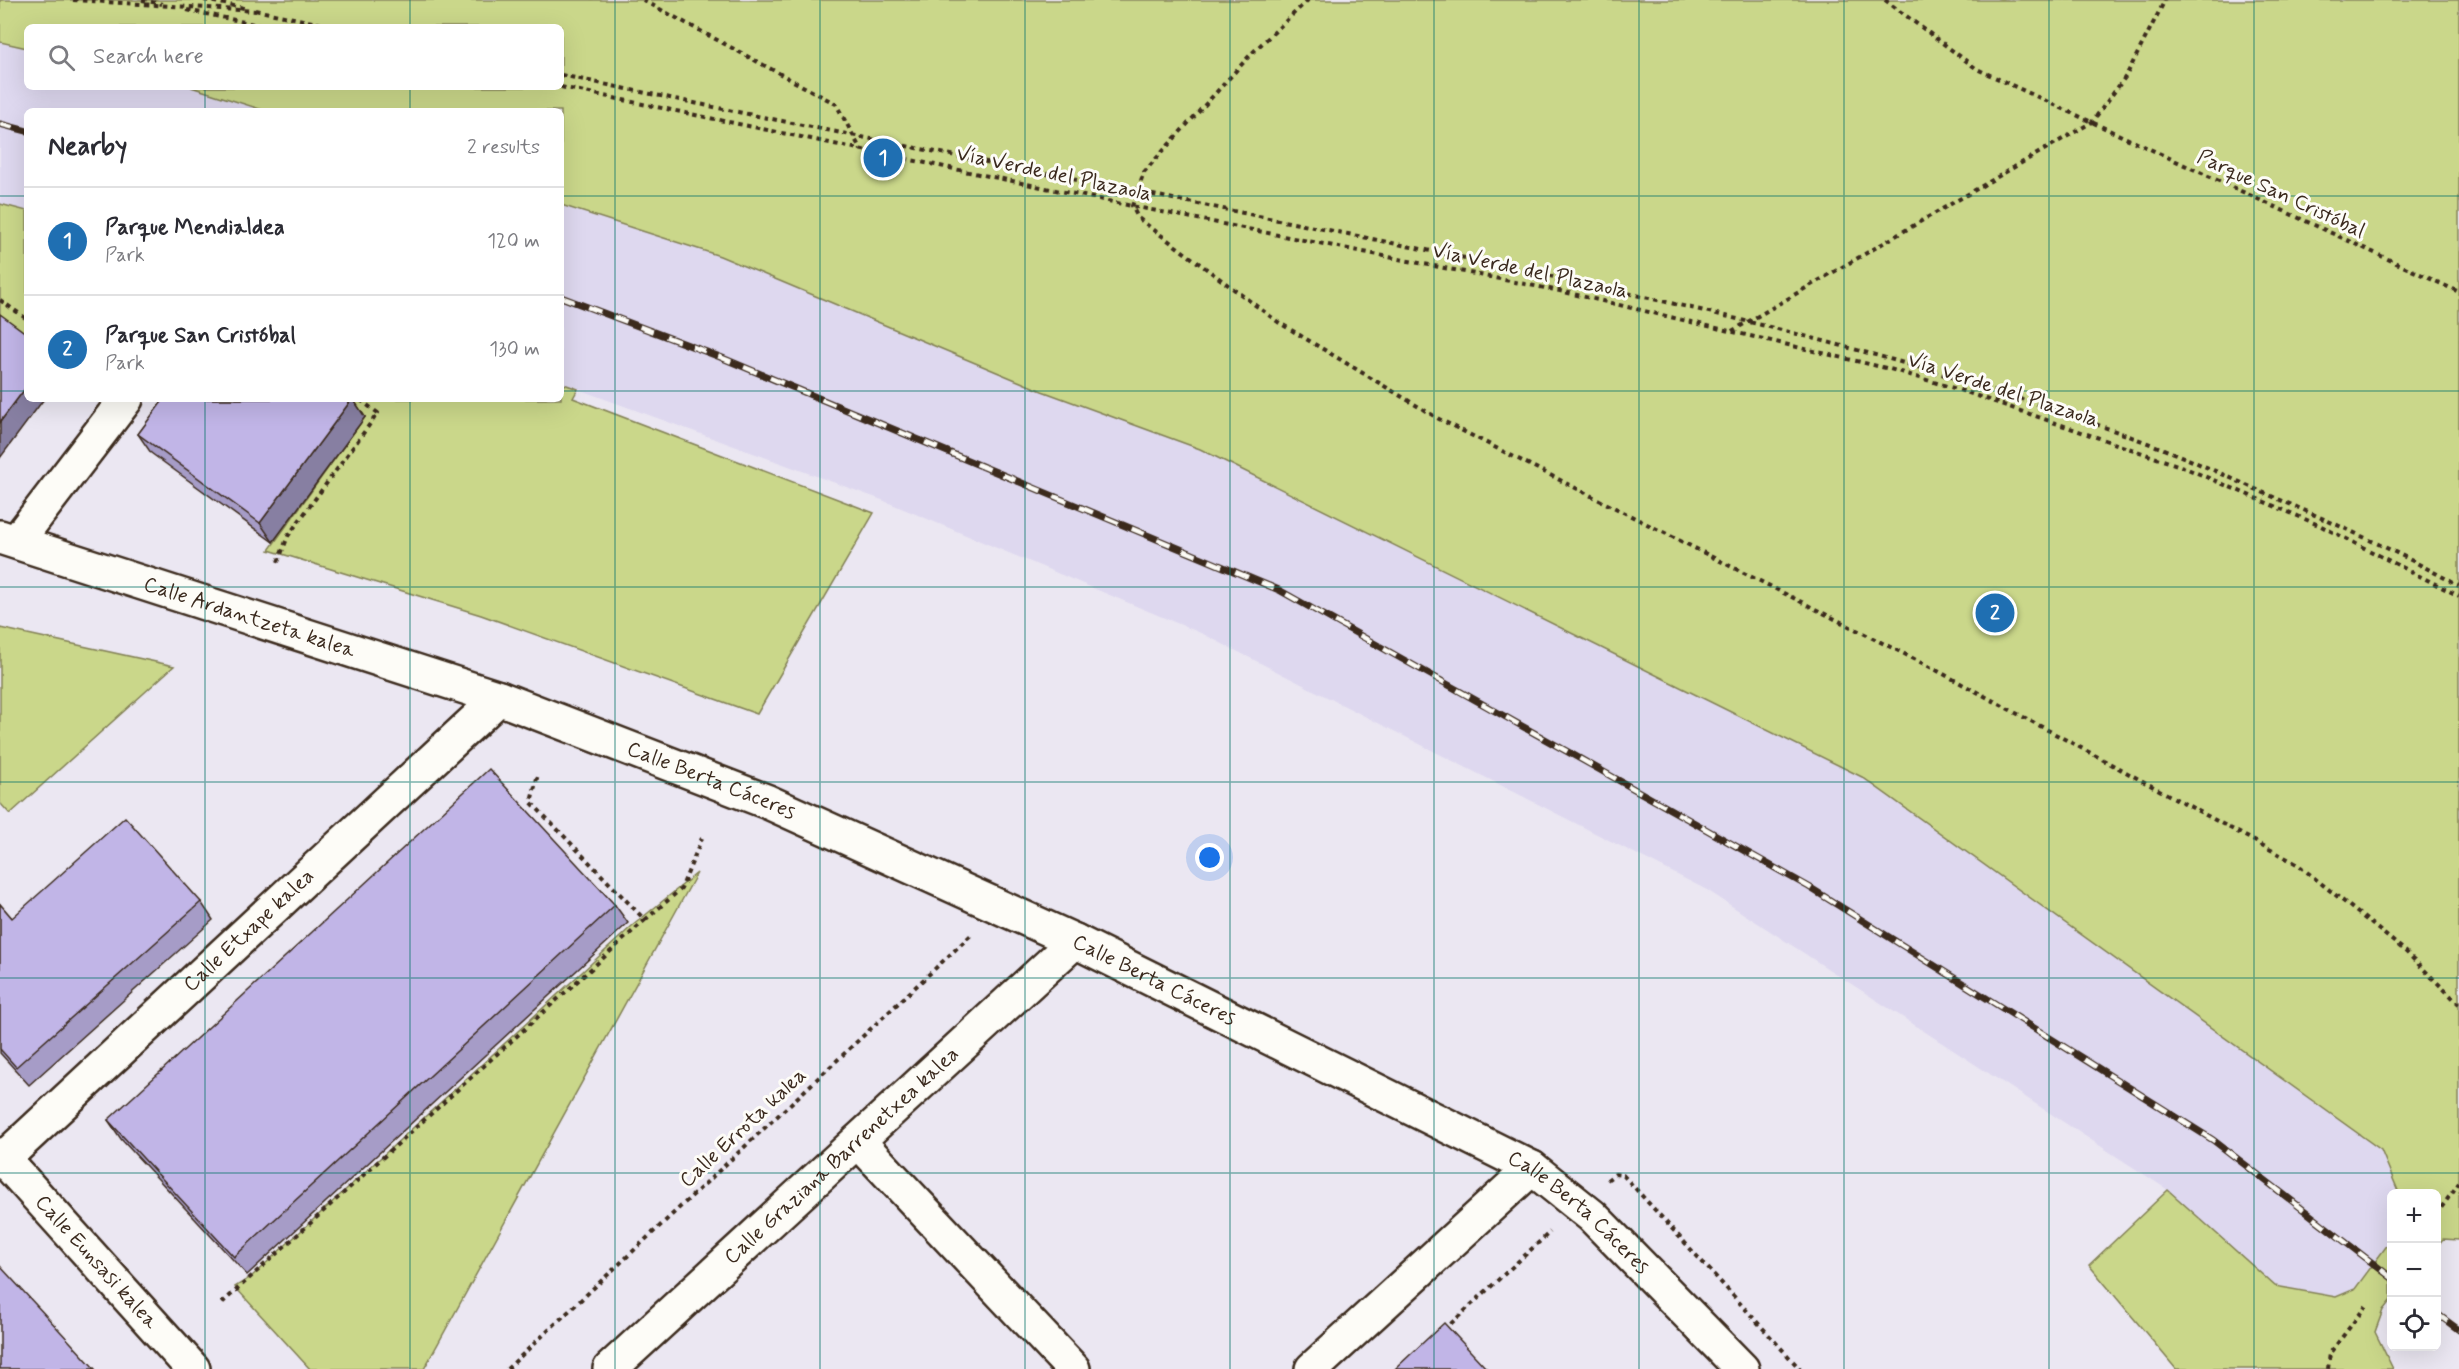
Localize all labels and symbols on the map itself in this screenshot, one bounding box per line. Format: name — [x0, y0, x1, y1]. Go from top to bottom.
pin: 1 — [864, 136, 902, 180]
street label: Vía Verde del Plazaola — [954, 140, 1154, 208]
street label: Parque San Cristóbal — [2192, 143, 2370, 245]
street label: Vía Verde del Plazaola — [1430, 237, 1630, 305]
street label: Vía Verde del Plazaola — [1904, 346, 2102, 434]
street label: Calle Ardantzeta kalea — [140, 570, 359, 665]
pin: 2 — [1976, 590, 2014, 636]
street label: Calle Berta Cáceres — [623, 735, 800, 827]
your location — [1195, 843, 1224, 872]
street label: Calle Etxape kalea — [177, 863, 321, 998]
street label: Calle Berta Cáceres — [1068, 928, 1240, 1033]
street label: Calle Graziana Barrenetxea kalea — [718, 1040, 965, 1271]
street label: Calle Errota kalea — [674, 1062, 812, 1194]
street label: Calle Berta Cáceres — [1503, 1144, 1656, 1281]
street label: Calle Eunsasi kalea — [29, 1189, 165, 1335]

